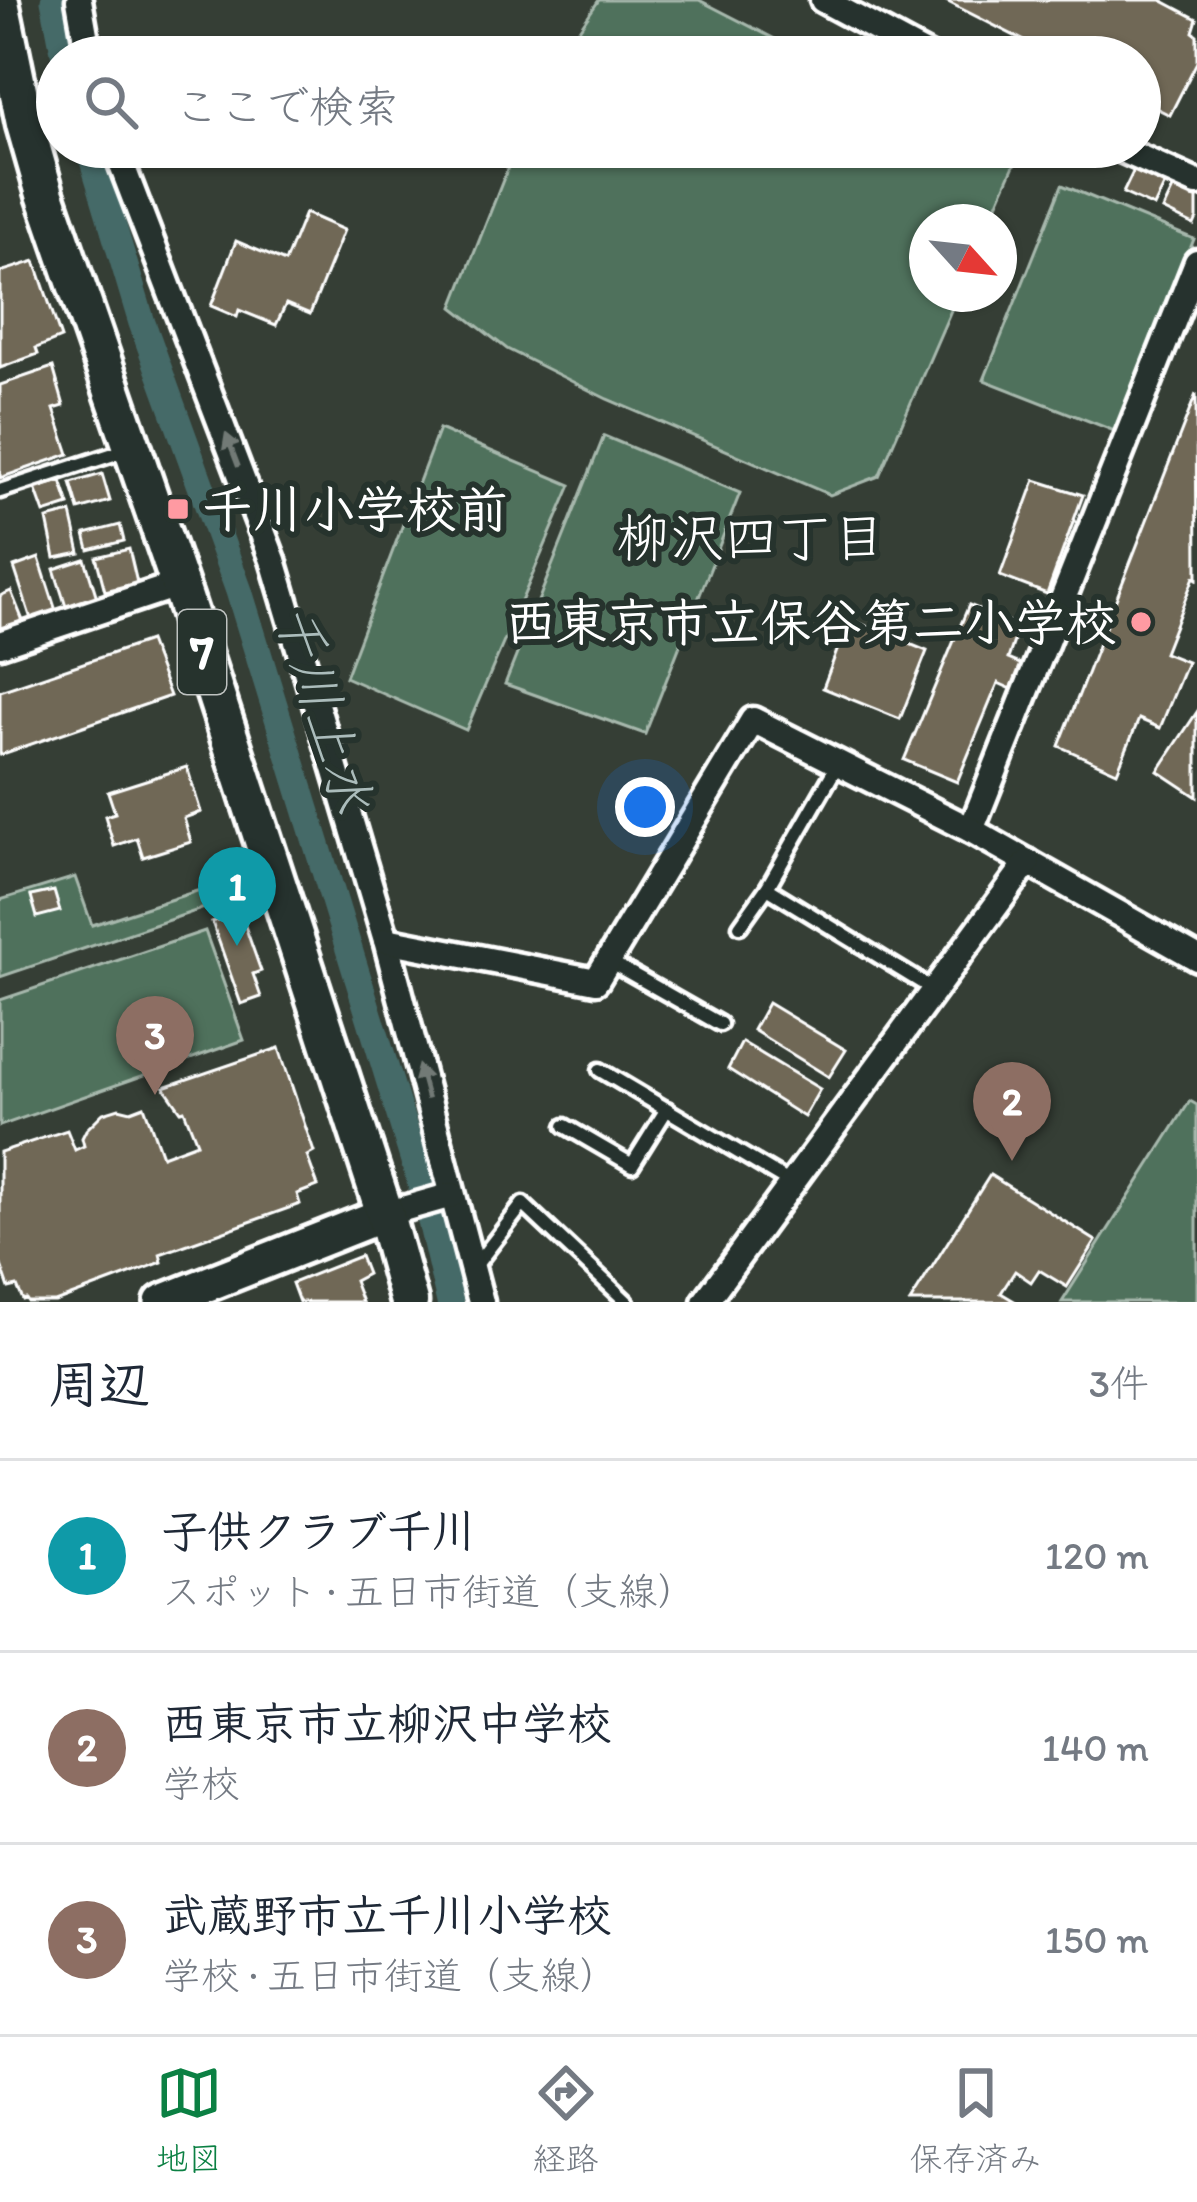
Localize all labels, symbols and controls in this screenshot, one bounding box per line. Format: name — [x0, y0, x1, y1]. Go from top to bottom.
search box — [36, 36, 1161, 168]
icon: search — [78, 69, 144, 135]
text: ここで検索 — [174, 79, 399, 133]
north arrow — [909, 204, 1017, 312]
one-way arrow — [221, 432, 240, 468]
place label: 千川小学校前 — [202, 479, 508, 540]
marker: 千川小学校前 — [165, 496, 191, 522]
district label: 柳沢四丁目 — [616, 505, 886, 570]
place label: 西東京市立保谷第二小学校 — [505, 592, 1117, 653]
water label: 千川上水 — [261, 595, 387, 821]
marker: 西東京市立保谷第二小学校 — [1128, 609, 1154, 635]
road number: 7 — [178, 610, 226, 694]
your location — [615, 777, 675, 837]
pin: 1 — [198, 847, 276, 946]
pin: 3 — [116, 996, 194, 1095]
pin: 2 — [973, 1062, 1051, 1161]
one-way arrow — [413, 1063, 432, 1100]
text: 周辺 — [48, 1354, 150, 1415]
text: 3件 — [1089, 1360, 1149, 1407]
text: 子供クラブ千川 — [162, 1504, 477, 1558]
text: 1 — [78, 1532, 96, 1579]
text: 120 m — [1045, 1532, 1149, 1579]
text: スポット · 五日市街道（支線） — [162, 1568, 696, 1615]
text: 西東京市立柳沢中学校 — [162, 1696, 612, 1750]
text: 2 — [77, 1724, 97, 1771]
text: 140 m — [1042, 1724, 1149, 1771]
text: 学校 — [162, 1760, 240, 1807]
text: 武蔵野市立千川小学校 — [162, 1888, 612, 1942]
text: 3 — [76, 1916, 98, 1963]
text: 150 m — [1045, 1916, 1149, 1963]
text: 学校 · 五日市街道（支線） — [162, 1952, 618, 1999]
tab: 地図 — [156, 2060, 222, 2180]
tab: 経路 — [533, 2060, 599, 2180]
tab: 保存済み — [910, 2060, 1042, 2180]

